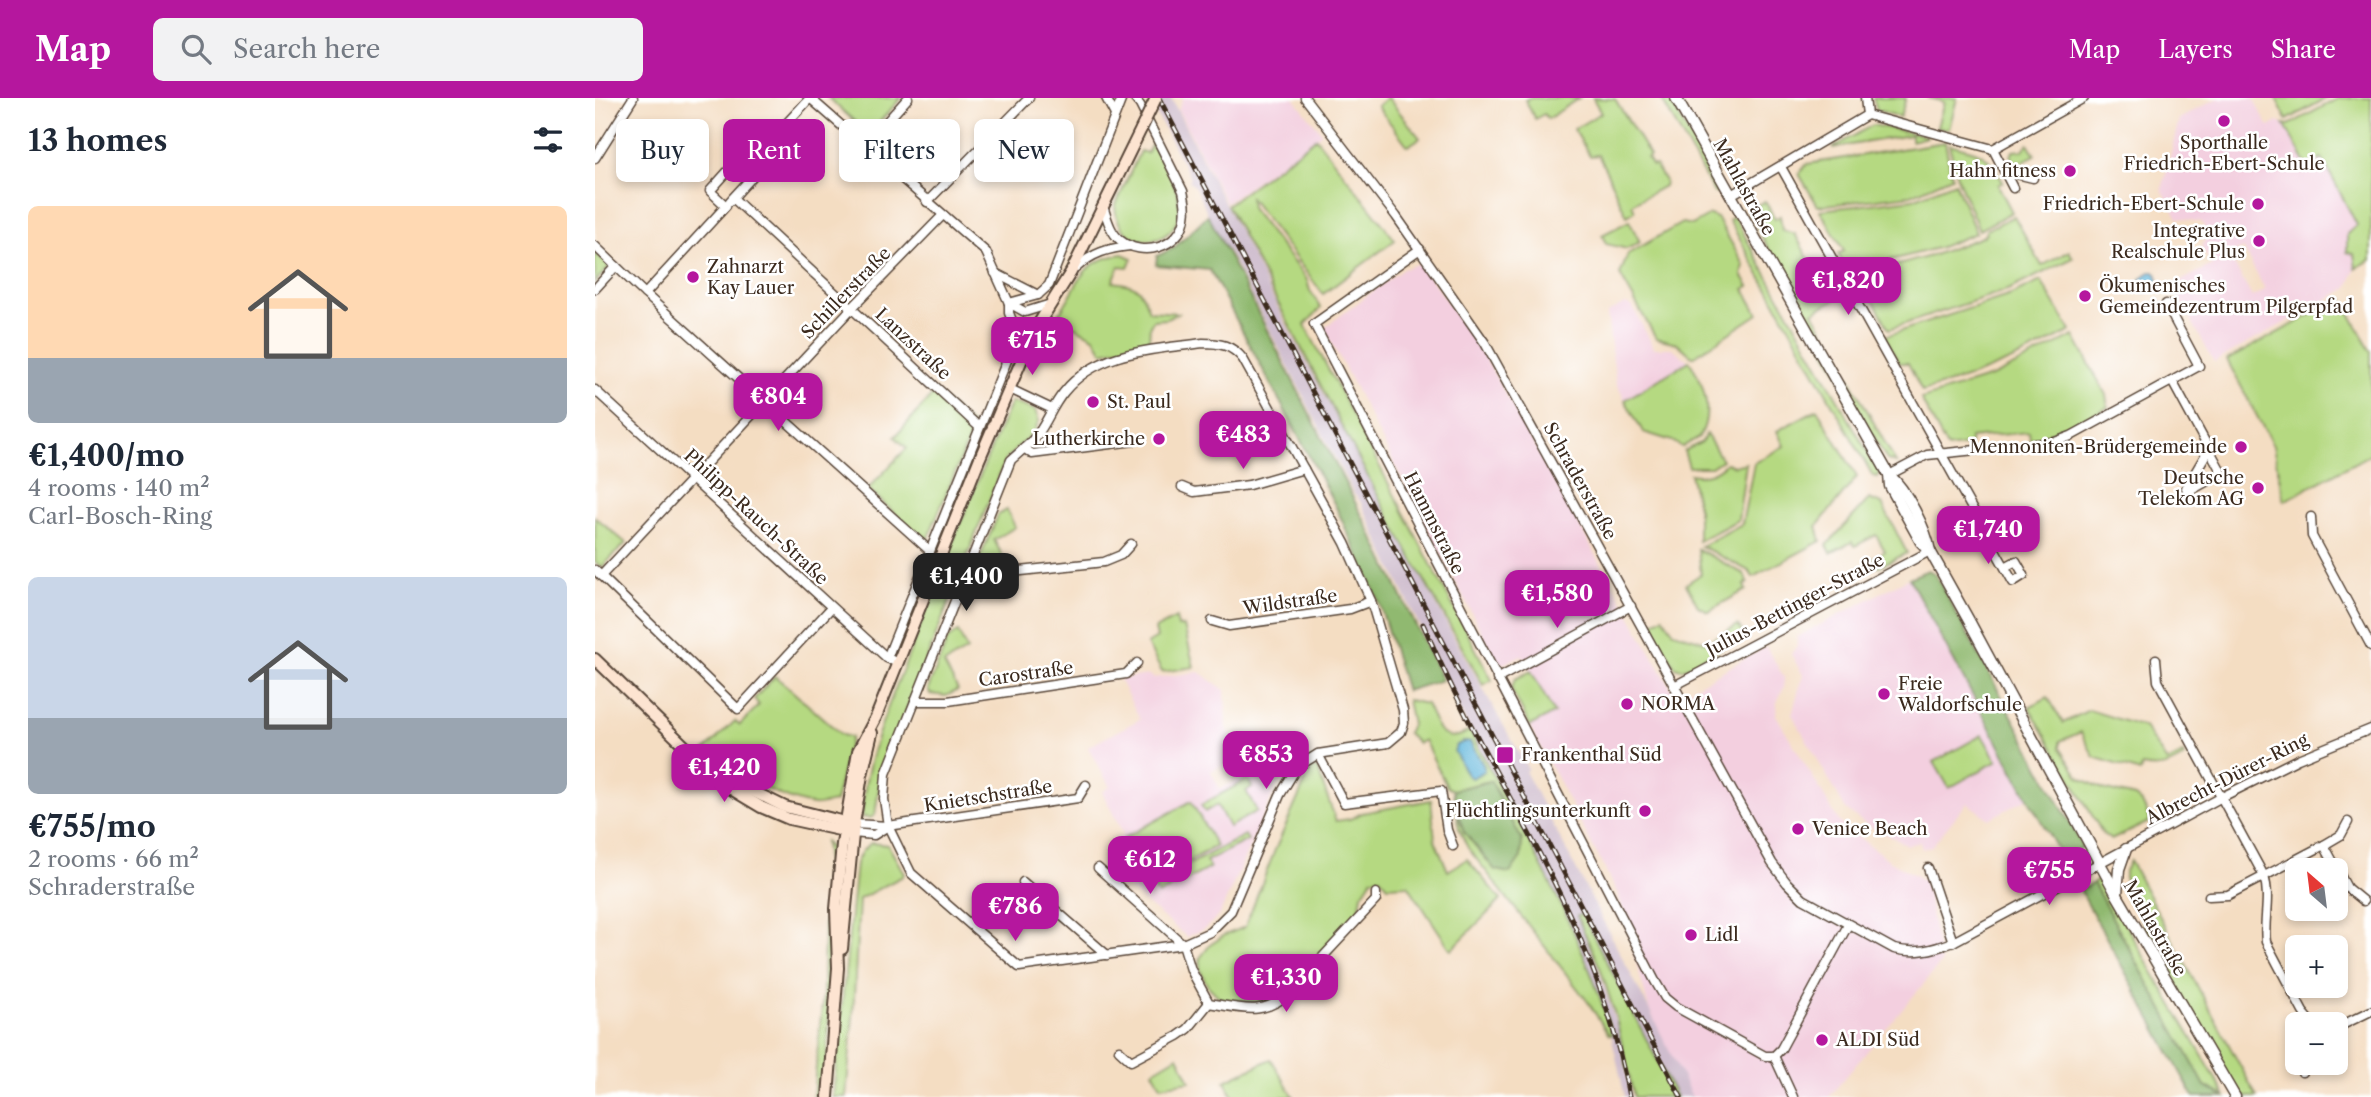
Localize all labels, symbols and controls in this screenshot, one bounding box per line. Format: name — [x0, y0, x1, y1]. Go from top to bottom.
search box — [153, 18, 643, 81]
text: Map — [35, 29, 111, 70]
icon: search — [177, 30, 215, 68]
text: Search here — [233, 33, 380, 65]
text: Map — [2069, 35, 2120, 64]
text: Layers — [2158, 35, 2233, 64]
text: Share — [2271, 35, 2336, 64]
marker: Sporthalle Friedrich-Ebert-Schule — [2216, 113, 2232, 129]
chip: Buy — [616, 119, 709, 182]
chip: Rent — [723, 119, 825, 182]
chip: Filters — [839, 119, 960, 182]
chip: New — [974, 119, 1074, 182]
icon: filters — [529, 121, 567, 159]
text: 13 homes — [28, 122, 167, 159]
place label: Sporthalle Friedrich-Ebert-Schule — [2123, 132, 2325, 175]
street label: Mahlastraße — [1708, 135, 1780, 239]
place label: Hahn fitness — [1949, 160, 2056, 182]
marker: Hahn fitness — [2062, 163, 2078, 179]
place label: Friedrich-Ebert-Schule — [2043, 193, 2244, 215]
marker: Friedrich-Ebert-Schule — [2250, 196, 2266, 212]
place label: Integrative Realschule Plus — [2111, 220, 2245, 263]
marker: Integrative Realschule Plus — [2251, 233, 2267, 249]
street label: Schillerstraße — [797, 243, 895, 343]
icon: home — [235, 251, 361, 377]
place label: Zahnarzt Kay Lauer — [707, 256, 795, 299]
pin: €1,820 — [1791, 258, 1905, 317]
text: €1,820 — [1811, 266, 1885, 294]
marker: Zahnarzt Kay Lauer — [685, 269, 701, 285]
place label: Ökumenisches Gemeindezentrum Pilgerpfad — [2099, 274, 2353, 318]
marker: Ökumenisches Gemeindezentrum Pilgerpfad — [2077, 288, 2093, 304]
street label: Lanzstraße — [871, 303, 955, 385]
pin: €715 — [991, 317, 1073, 377]
text: €715 — [1007, 326, 1057, 354]
pin: €804 — [737, 374, 819, 433]
text: €804 — [749, 382, 807, 410]
place label: St. Paul — [1107, 391, 1171, 413]
marker: St. Paul — [1085, 394, 1101, 410]
pin: €483 — [1202, 412, 1284, 471]
street label: Schraderstraße — [1539, 418, 1621, 544]
text: €483 — [1215, 420, 1271, 448]
place label: Lutherkirche — [1033, 428, 1145, 450]
marker: Lutherkirche — [1151, 431, 1167, 447]
place label: Mennoniten-Brüdergemeinde — [1969, 436, 2227, 458]
text: €1,400/mo — [28, 437, 185, 474]
marker: Mennoniten-Brüdergemeinde — [2233, 439, 2249, 455]
street label: Philipp-Rauch-Straße — [679, 444, 833, 590]
place label: Deutsche Telekom AG — [2138, 467, 2244, 510]
street label: Hammstraße — [1399, 468, 1469, 578]
text: 4 rooms · 140 m² — [28, 474, 210, 502]
marker: Deutsche Telekom AG — [2250, 480, 2266, 496]
text: Carl-Bosch-Ring — [28, 502, 212, 530]
pin: €1,740 — [1931, 506, 2045, 566]
text: €1,740 — [1953, 515, 2023, 543]
street label: Julius-Bettinger-Straße — [1700, 549, 1888, 663]
pin: €1,400 — [909, 554, 1023, 613]
text: €1,400 — [929, 562, 1003, 590]
pin: €1,580 — [1500, 570, 1614, 630]
text: €1,580 — [1521, 579, 1593, 607]
street label: Wildstraße — [1240, 584, 1339, 620]
icon: home — [235, 622, 361, 748]
street label: Carostraße — [977, 656, 1075, 692]
place label: Freie Waldorfschule — [1897, 673, 2022, 716]
marker: Freie Waldorfschule — [1876, 686, 1892, 702]
place label: NORMA — [1641, 693, 1716, 715]
marker: NORMA — [1619, 696, 1635, 712]
street label: Albrecht-Dürer-Ring — [2141, 728, 2312, 830]
pin: €853 — [1225, 732, 1307, 791]
text: €853 — [1239, 740, 1293, 768]
pin: €1,420 — [667, 744, 781, 804]
place label: Frankenthal Süd — [1521, 744, 1662, 766]
marker: Frankenthal Süd — [1495, 745, 1515, 765]
text: €1,420 — [687, 753, 761, 781]
street label: Knietschstraße — [922, 775, 1054, 817]
place label: Flüchtlingsunterkunft — [1445, 800, 1632, 822]
marker: Flüchtlingsunterkunft — [1637, 803, 1653, 819]
text: €755/mo — [28, 808, 156, 845]
place label: Venice Beach — [1811, 818, 1927, 840]
marker: Venice Beach — [1790, 821, 1806, 837]
pin: €612 — [1109, 836, 1191, 896]
text: 2 rooms · 66 m² — [28, 845, 199, 873]
text: €612 — [1124, 845, 1176, 873]
pin: €755 — [2008, 848, 2090, 907]
text: €755 — [2023, 856, 2075, 884]
north arrow — [2285, 858, 2349, 920]
map controls — [2285, 858, 2348, 1075]
text: Schraderstraße — [28, 873, 195, 901]
street label: Mahlastraße — [2119, 876, 2191, 980]
pin: €786 — [974, 884, 1056, 943]
text: €786 — [988, 892, 1042, 920]
place label: Lidl — [1705, 924, 1739, 946]
marker: Lidl — [1683, 927, 1699, 943]
button: + — [2285, 935, 2348, 998]
pin: €1,330 — [1229, 954, 1343, 1014]
text: €1,330 — [1250, 963, 1322, 991]
button: − — [2285, 1012, 2348, 1075]
place label: ALDI Süd — [1835, 1029, 1920, 1051]
marker: ALDI Süd — [1814, 1032, 1830, 1048]

